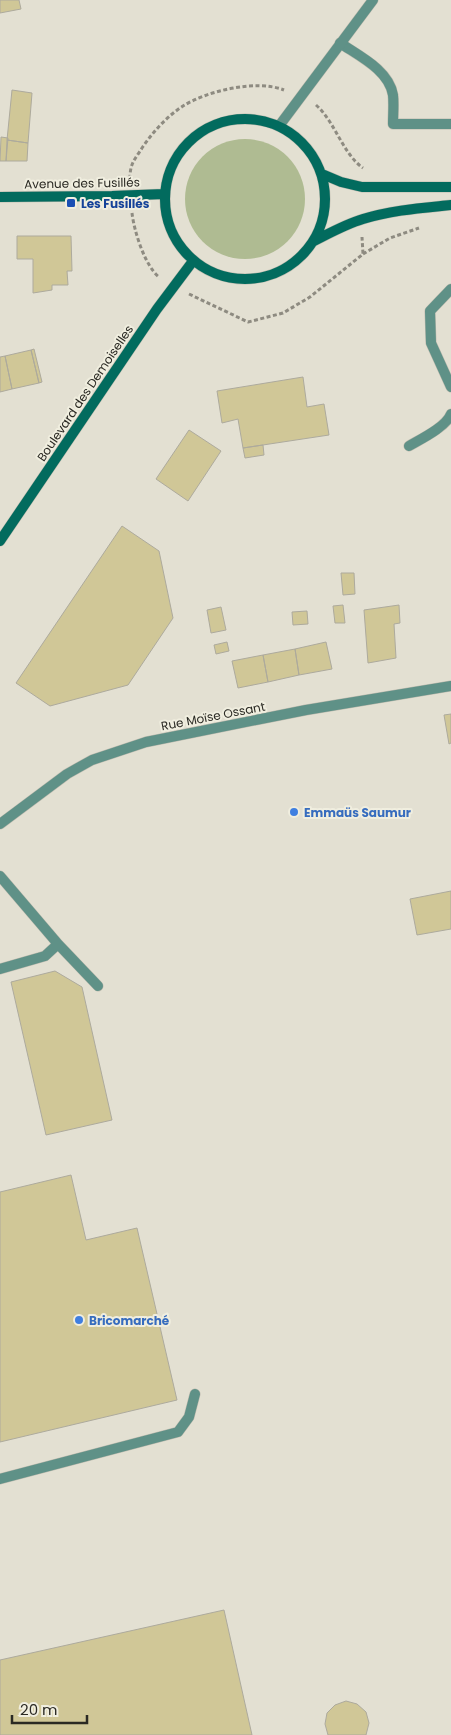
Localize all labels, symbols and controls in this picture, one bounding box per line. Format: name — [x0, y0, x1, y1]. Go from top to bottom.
street label: Avenue des Fusillés — [24, 173, 140, 193]
place label: Les Fusillés — [81, 195, 150, 212]
marker: Les Fusillés — [65, 197, 77, 209]
street label: Boulevard des Demoiselles — [33, 322, 137, 464]
street label: Rue Moïse Ossant — [160, 698, 266, 734]
place label: Emmaüs Saumur — [304, 804, 411, 821]
marker: Emmaüs Saumur — [288, 806, 300, 818]
place label: Bricomarché — [89, 1312, 170, 1329]
marker: Bricomarché — [73, 1314, 85, 1326]
scale bar — [12, 1692, 88, 1724]
text: 20 m — [20, 1699, 58, 1720]

